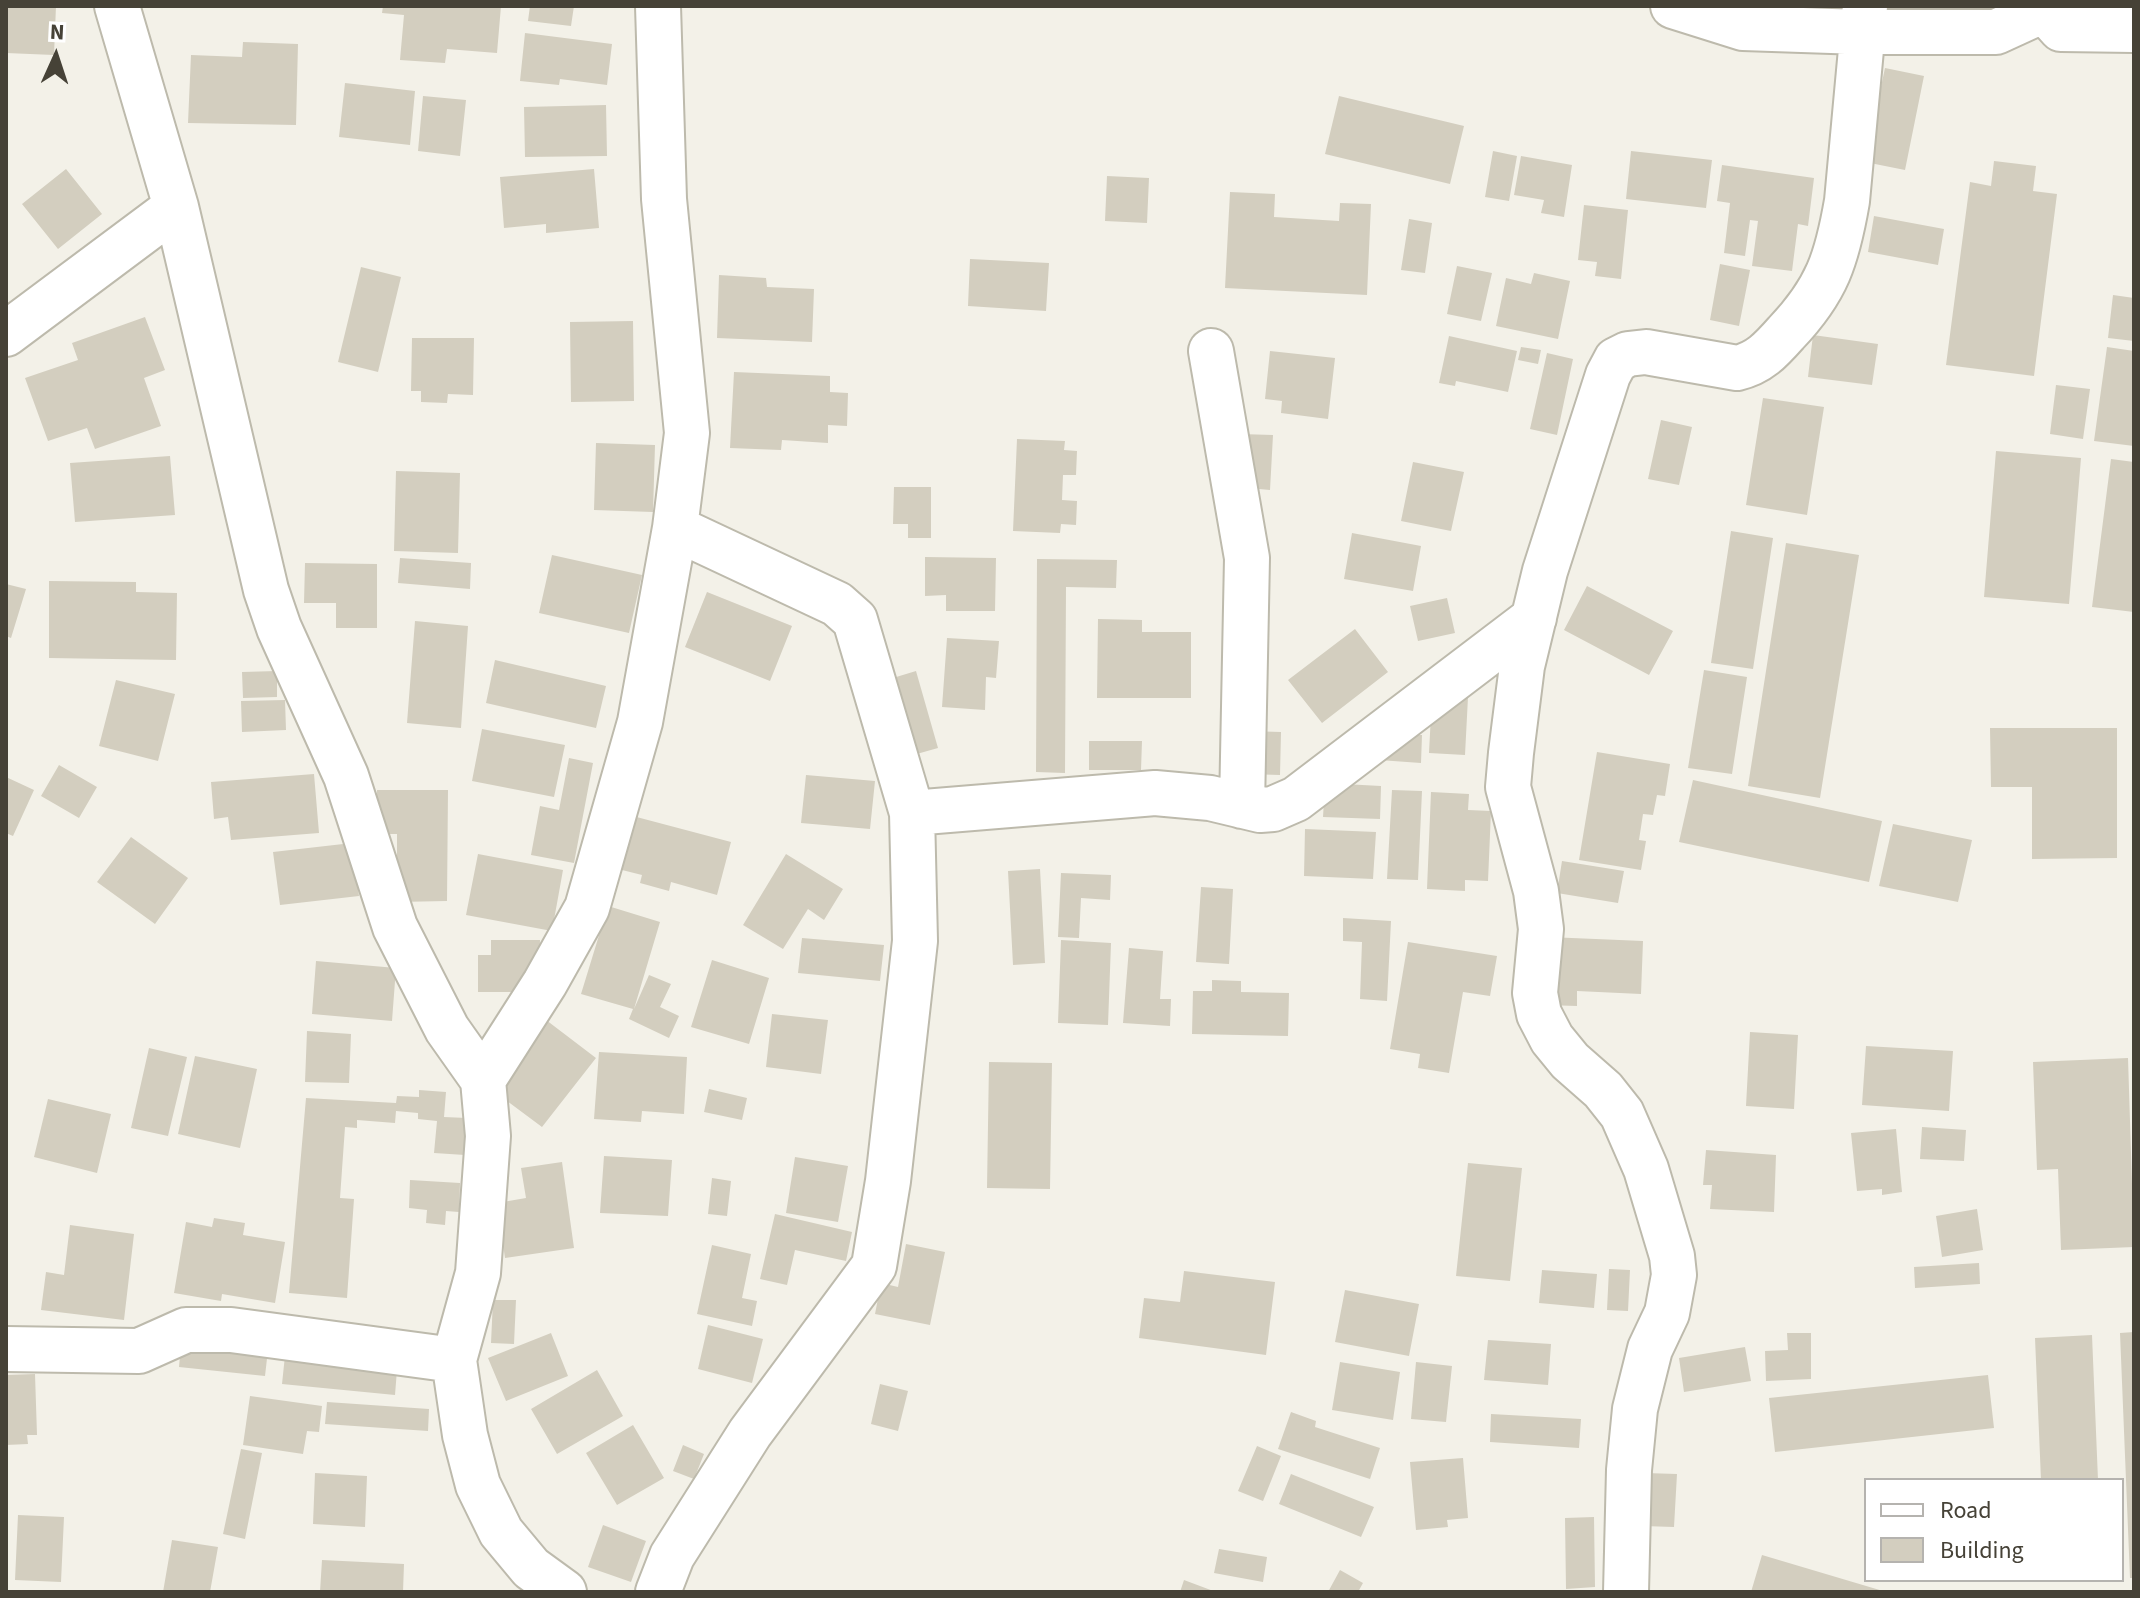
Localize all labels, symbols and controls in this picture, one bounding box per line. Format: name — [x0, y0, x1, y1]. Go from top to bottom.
north arrow — [16, 16, 96, 96]
text: N — [49, 16, 65, 48]
legend — [1864, 1478, 2124, 1582]
text: Road — [1940, 1493, 1992, 1528]
text: Building — [1940, 1533, 2024, 1568]

